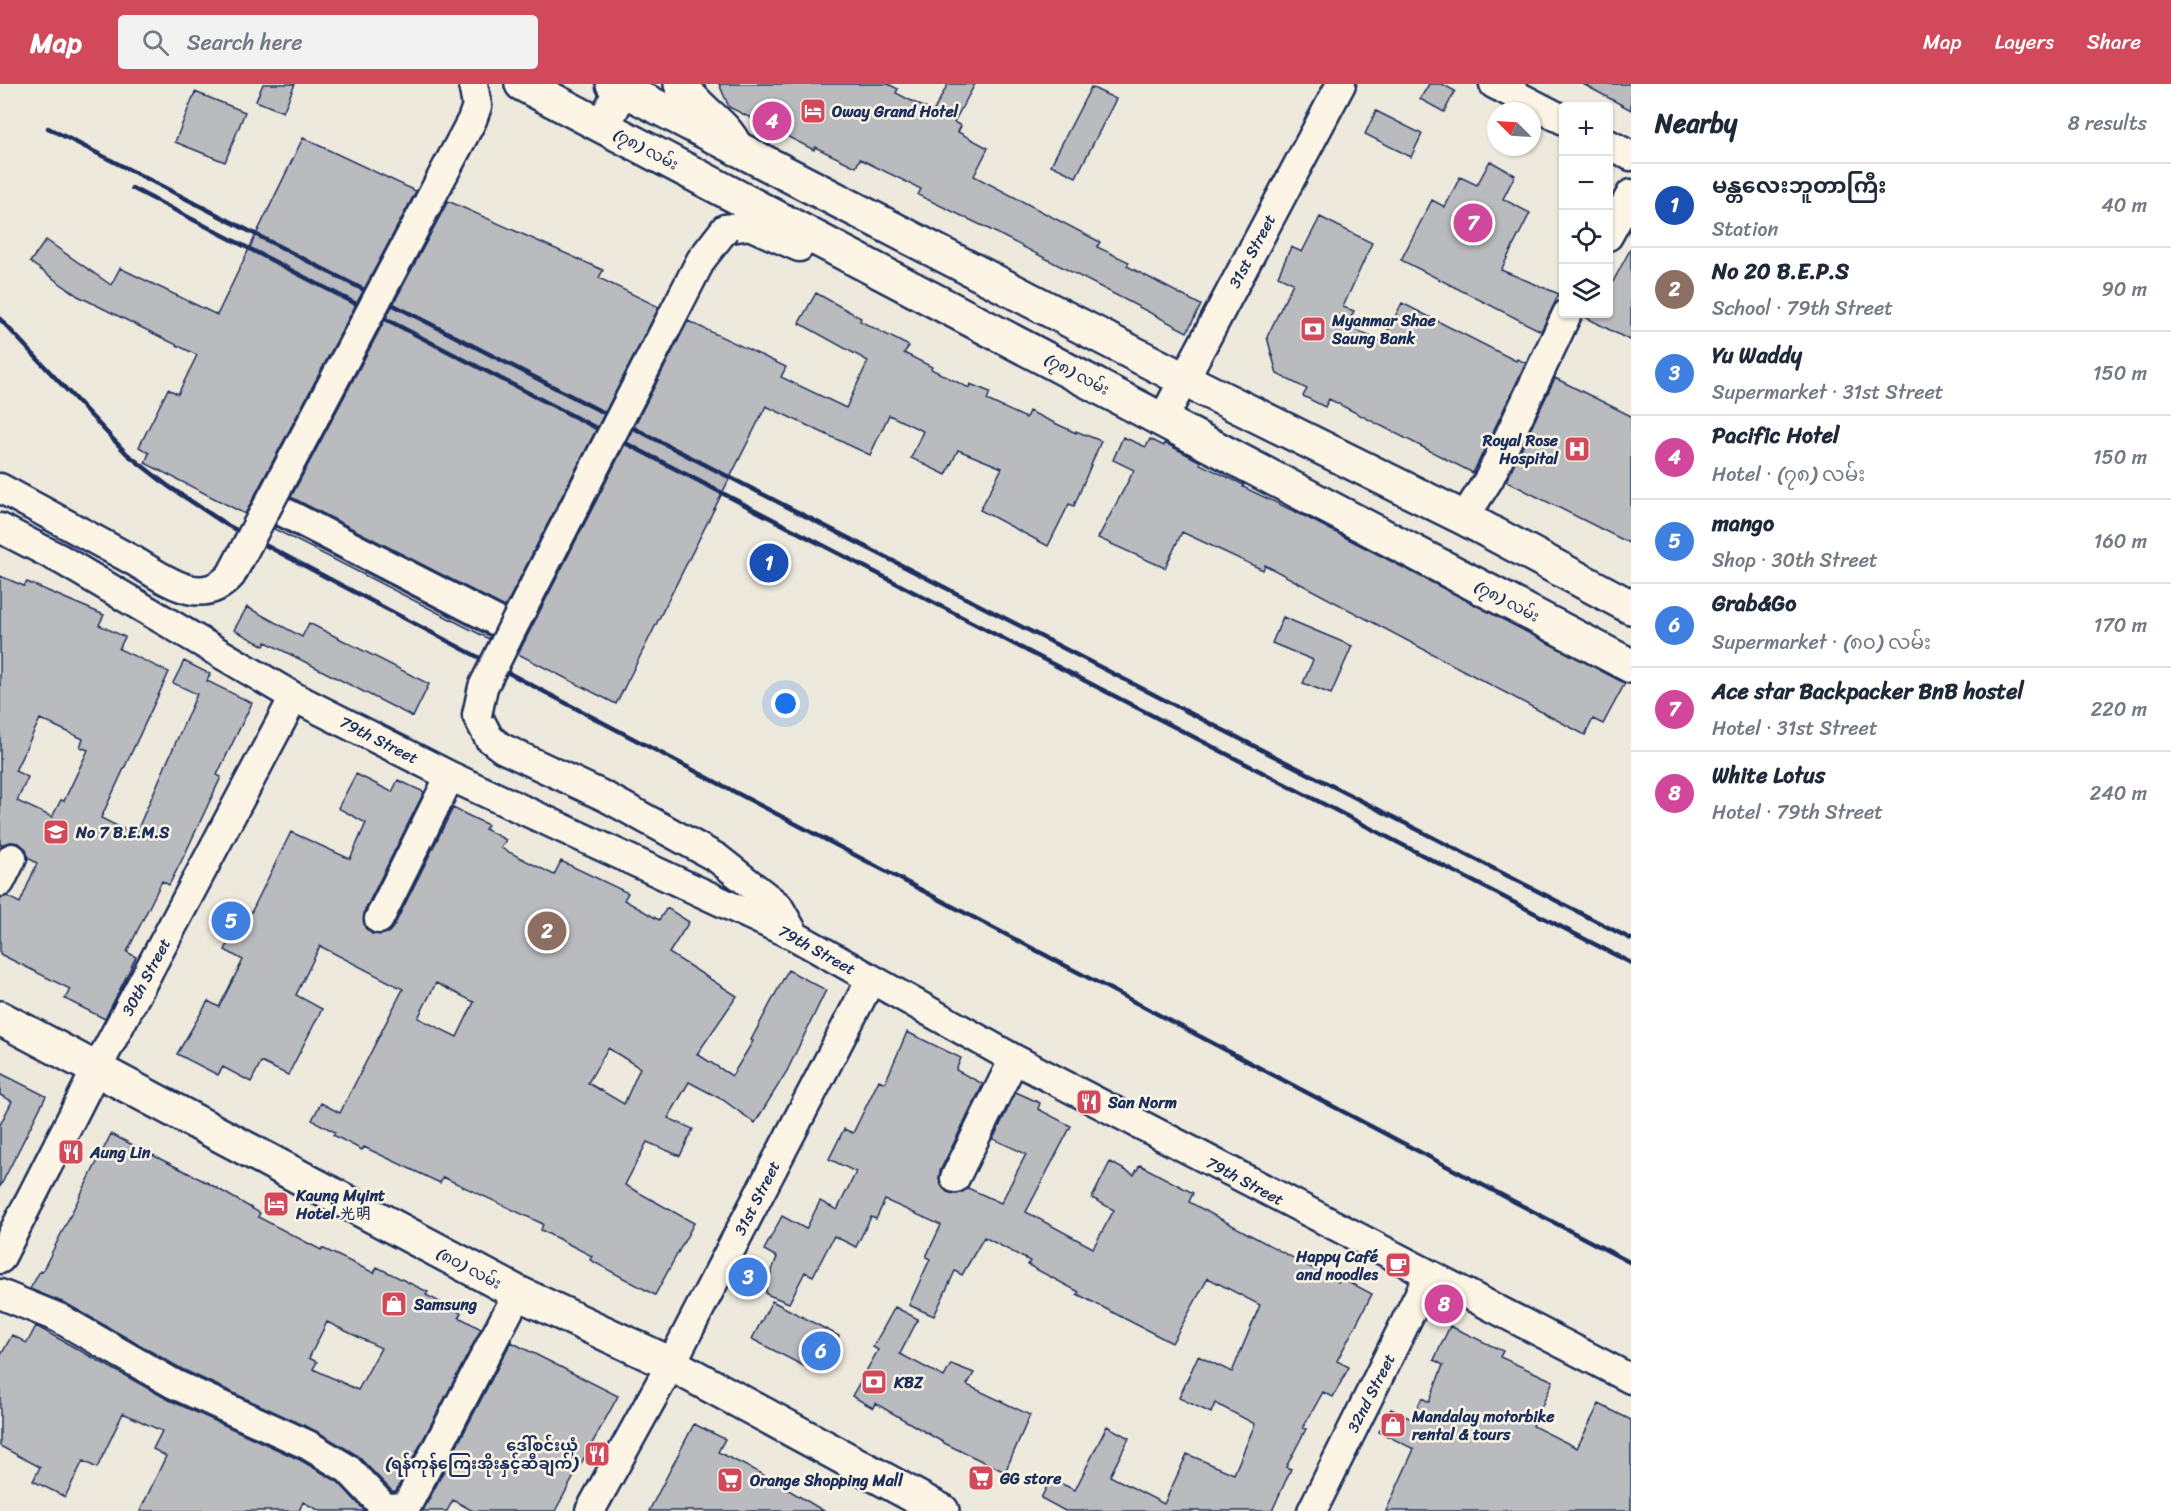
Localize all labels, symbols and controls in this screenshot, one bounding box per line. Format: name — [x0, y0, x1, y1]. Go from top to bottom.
search box — [118, 15, 538, 69]
text: Map — [30, 18, 82, 67]
text: Search here — [187, 23, 303, 62]
text: Map — [1923, 23, 1962, 61]
text: Layers — [1995, 23, 2054, 61]
text: Share — [2087, 23, 2141, 61]
icon: search — [139, 26, 172, 59]
hotel icon: Oway Grand Hotel — [798, 96, 828, 126]
place label: Oway Grand Hotel — [831, 97, 960, 126]
pin: 4 — [752, 99, 792, 144]
text: Nearby — [1655, 100, 1737, 146]
north arrow — [1487, 102, 1541, 156]
map controls — [1559, 102, 1613, 318]
button: + — [1559, 102, 1613, 156]
text: 8 results — [2068, 106, 2147, 141]
street label: (၇၈) လမ်း — [608, 120, 684, 178]
button: − — [1559, 156, 1613, 210]
text: မန္တလေးဘူတာကြီး — [1712, 166, 1887, 205]
text: 1 — [1670, 188, 1679, 223]
text: 40 m — [2101, 188, 2147, 223]
pin: 7 — [1454, 200, 1492, 246]
street label: 31st Street — [1220, 209, 1284, 293]
button: locate — [1559, 210, 1613, 264]
text: Station — [1712, 212, 1778, 247]
text: No 20 B.E.P.S — [1712, 252, 1849, 291]
button: layers — [1559, 264, 1613, 318]
text: 2 — [1669, 272, 1680, 307]
text: 90 m — [2102, 272, 2147, 307]
text: School · 79th Street — [1712, 291, 1893, 326]
place label: Myanmar Shae Saung Bank — [1331, 306, 1437, 353]
bank icon: Myanmar Shae Saung Bank — [1298, 314, 1328, 344]
text: Yu Waddy — [1712, 336, 1802, 375]
street label: (၇၈) လမ်း — [1039, 345, 1115, 403]
text: 3 — [1669, 356, 1680, 391]
text: 150 m — [2093, 356, 2147, 391]
text: Supermarket · 31st Street — [1712, 375, 1943, 410]
text: Pacific Hotel — [1712, 416, 1839, 455]
place label: Royal Rose Hospital — [1482, 426, 1559, 473]
hospital icon: Royal Rose Hospital — [1562, 434, 1592, 464]
text: 4 — [1668, 440, 1681, 475]
text: 150 m — [2093, 440, 2147, 475]
text: Hotel · (၇၈) လမ်း — [1712, 457, 1865, 492]
text: mango — [1712, 504, 1774, 543]
text: 5 — [1668, 524, 1681, 559]
text: 160 m — [2094, 524, 2147, 559]
pin: 1 — [750, 540, 788, 586]
text: Shop · 30th Street — [1712, 543, 1878, 578]
street label: (၇၈) လမ်း — [1469, 572, 1545, 630]
text: Grab&Go — [1712, 584, 1796, 623]
text: 6 — [1669, 608, 1680, 643]
text: 170 m — [2094, 608, 2147, 643]
text: Supermarket · (၈၀) လမ်း — [1712, 625, 1931, 660]
text: Ace star Backpacker BnB hostel — [1712, 672, 2024, 711]
your location — [771, 689, 800, 718]
text: 7 — [1669, 692, 1680, 727]
text: 220 m — [2091, 692, 2147, 727]
street label: 79th Street — [335, 708, 423, 772]
text: Hotel · 31st Street — [1712, 711, 1878, 746]
text: White Lotus — [1712, 756, 1825, 795]
text: 8 — [1668, 776, 1681, 811]
text: 240 m — [2090, 776, 2147, 811]
text: Hotel · 79th Street — [1712, 795, 1883, 830]
school or university icon: No 7 B.E.M.S — [41, 817, 71, 847]
place label: No 7 B.E.M.S — [75, 818, 170, 847]
pin: 5 — [212, 898, 250, 944]
pin: 2 — [528, 908, 566, 954]
street label: 79th Street — [773, 917, 861, 983]
street label: 30th Street — [113, 933, 179, 1021]
restaurant icon: San Norm — [1074, 1087, 1104, 1117]
place label: San Norm — [1107, 1088, 1177, 1117]
restaurant icon: Aung Lin — [56, 1137, 86, 1167]
place label: Aung Lin — [89, 1138, 151, 1167]
street label: 79th Street — [1201, 1148, 1289, 1214]
street label: 31st Street — [726, 1155, 788, 1241]
place label: Kaung Myint Hotel 光明 — [295, 1181, 385, 1228]
hotel icon: Kaung Myint Hotel 光明 — [261, 1189, 291, 1219]
street label: (၈၀) လမ်း — [431, 1239, 507, 1297]
place label: Happy Café and noodles — [1295, 1242, 1379, 1289]
cafe icon: Happy Café and noodles — [1383, 1250, 1413, 1280]
pin: 3 — [728, 1254, 768, 1300]
pin: 8 — [1424, 1282, 1464, 1326]
shop icon: Samsung — [379, 1289, 409, 1319]
place label: Samsung — [413, 1290, 478, 1319]
pin: 6 — [802, 1328, 840, 1374]
street label: 32nd Street — [1339, 1348, 1403, 1438]
bank icon: KBZ — [859, 1367, 889, 1397]
place label: KBZ — [893, 1368, 924, 1397]
place label: Mandalay motorbike rental & tours — [1411, 1402, 1555, 1449]
shop icon: Mandalay motorbike rental & tours — [1378, 1410, 1408, 1440]
place label: ဒေါ်စင်းယုံ (ရန်ကုန်ကြေးအိုးနှင့်ဆီချက်) — [385, 1431, 579, 1478]
restaurant icon: ဒေါ်စင်းယုံ (ရန်ကုန်ကြေးအိုးနှင့်ဆီချက်) — [582, 1439, 612, 1469]
supermarket icon: GG store — [966, 1463, 996, 1493]
place label: GG store — [999, 1464, 1062, 1493]
supermarket icon: Orange Shopping Mall — [715, 1465, 745, 1495]
place label: Orange Shopping Mall — [749, 1466, 904, 1495]

